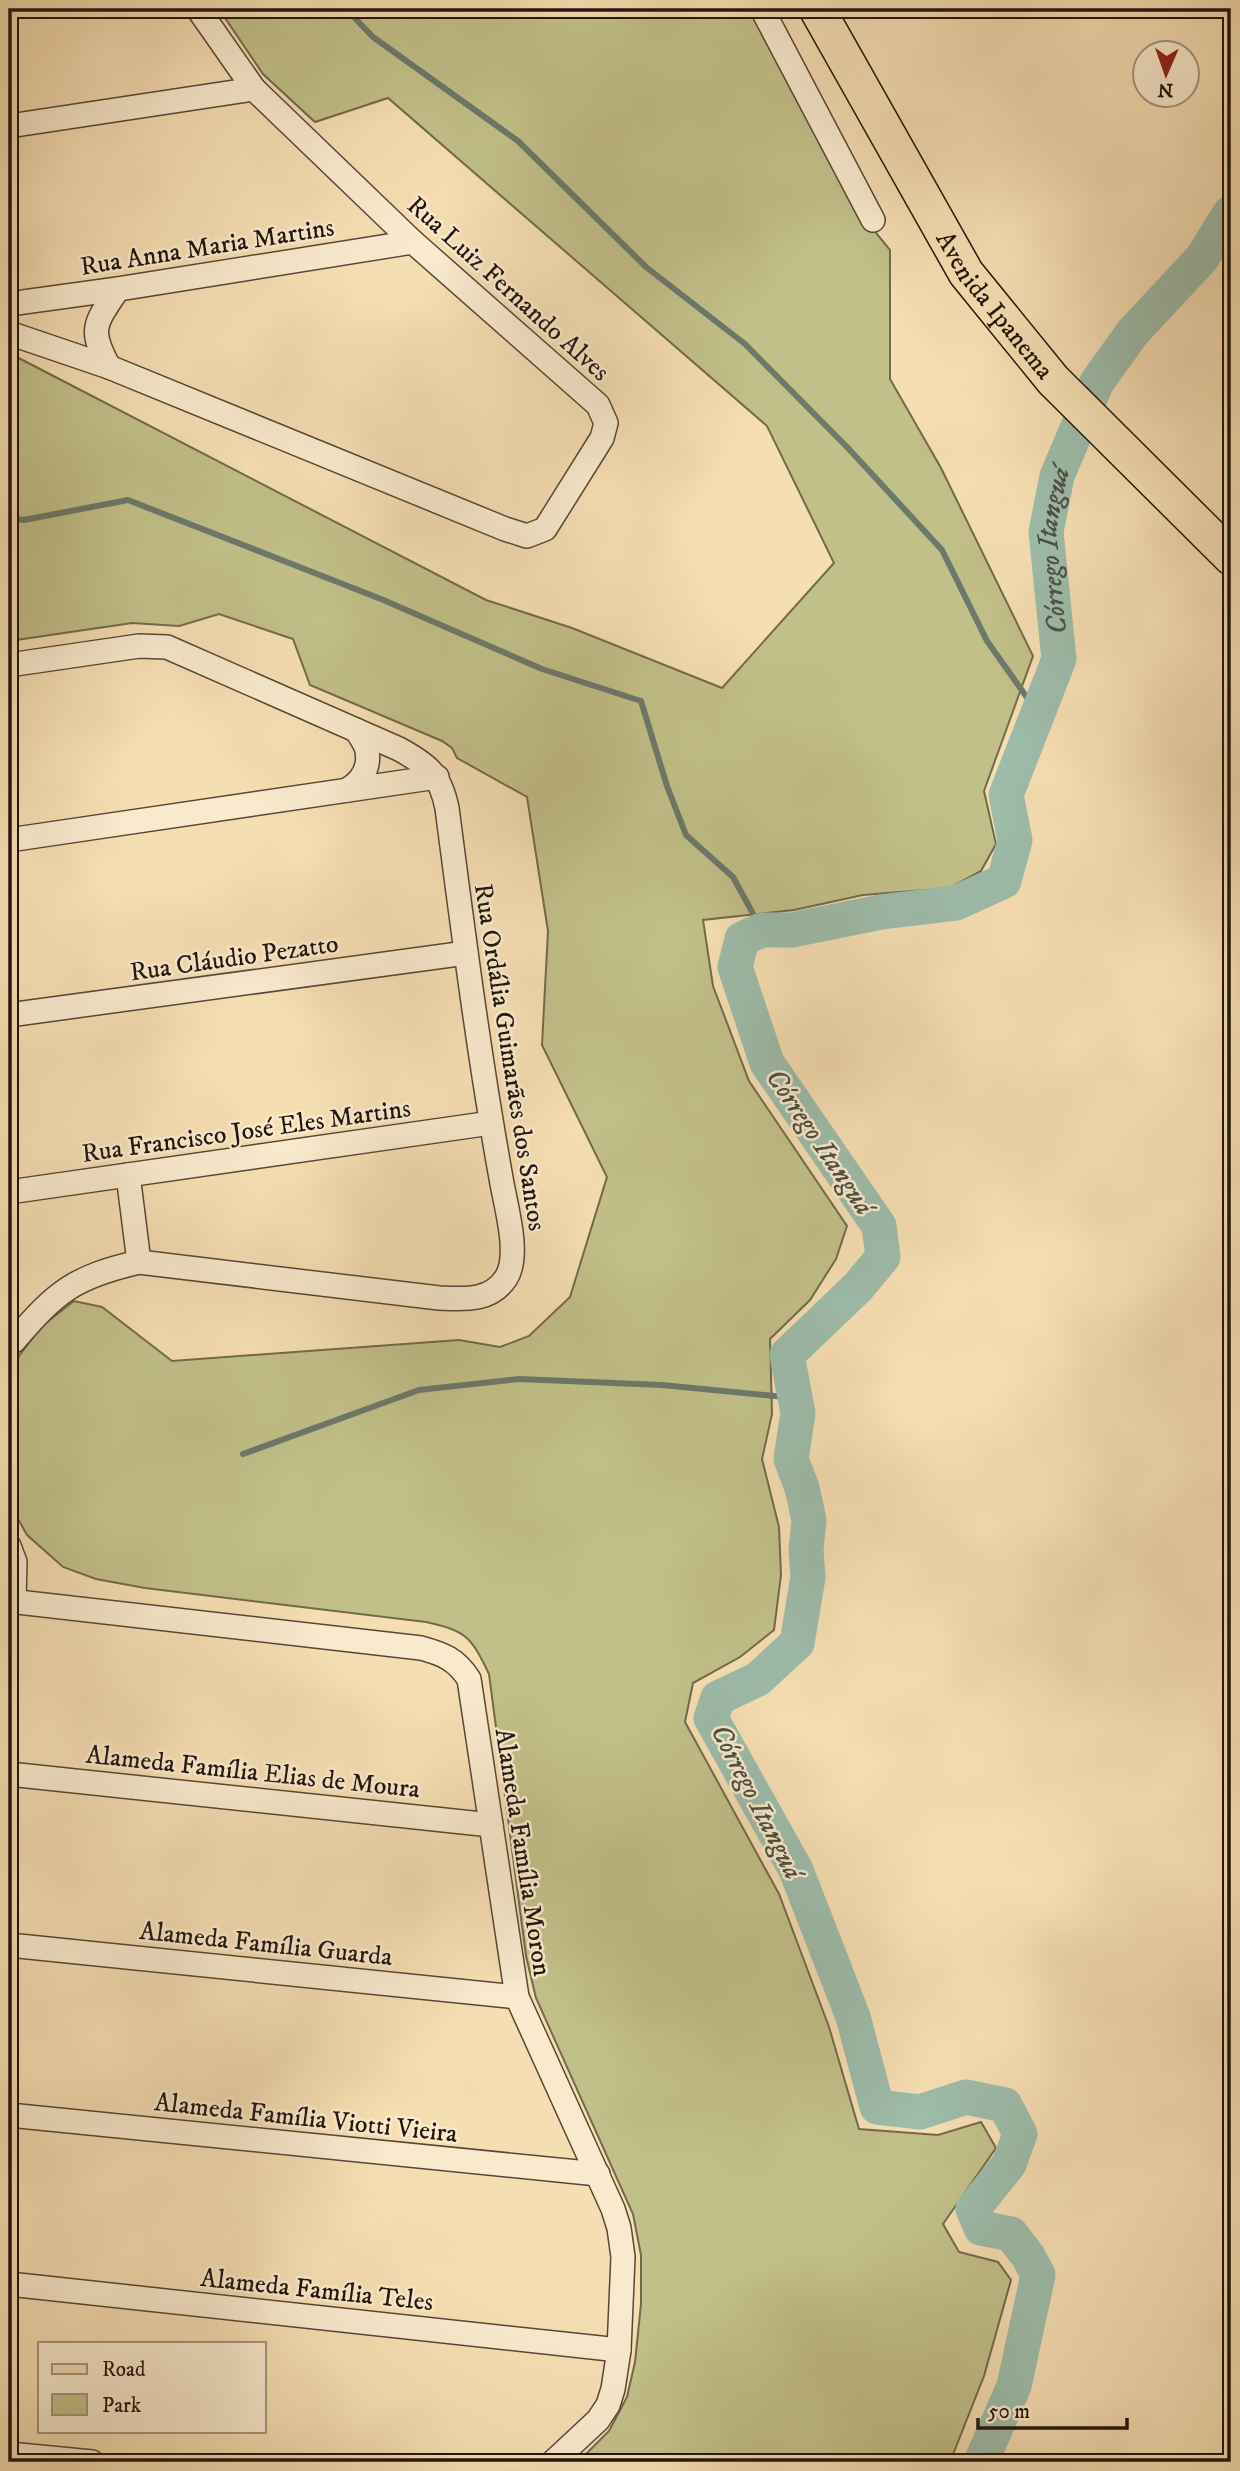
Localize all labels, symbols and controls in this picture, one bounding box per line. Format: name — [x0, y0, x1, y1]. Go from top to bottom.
north arrow — [1132, 38, 1202, 108]
text: N — [1157, 78, 1174, 101]
street label: Rua Luiz Fernando Alves — [400, 189, 616, 389]
street label: Rua Anna Maria Martins — [78, 211, 336, 284]
street label: Avenida Ipanema — [928, 226, 1061, 387]
water label: Córrego Itanguá — [1030, 458, 1079, 636]
street label: Rua Ordália Guimarães dos Santos — [466, 881, 553, 1233]
street label: Rua Cláudio Pezatto — [128, 928, 341, 989]
water label: Córrego Itanguá — [758, 1062, 883, 1224]
street label: Rua Francisco José Eles Martins — [80, 1092, 413, 1171]
water label: Córrego Itanguá — [703, 1718, 812, 1888]
street label: Alameda Família Moron — [487, 1726, 558, 1979]
street label: Alameda Família Elias de Moura — [84, 1739, 421, 1806]
street label: Alameda Família Guarda — [138, 1915, 394, 1974]
street label: Alameda Família Viotti Vieira — [153, 2086, 459, 2151]
street label: Alameda Família Teles — [199, 2262, 435, 2319]
legend — [38, 2342, 266, 2432]
text: Road — [102, 2357, 146, 2383]
scale bar — [978, 2387, 1126, 2431]
text: Park — [102, 2393, 142, 2419]
text: 50 m — [988, 2399, 1030, 2425]

